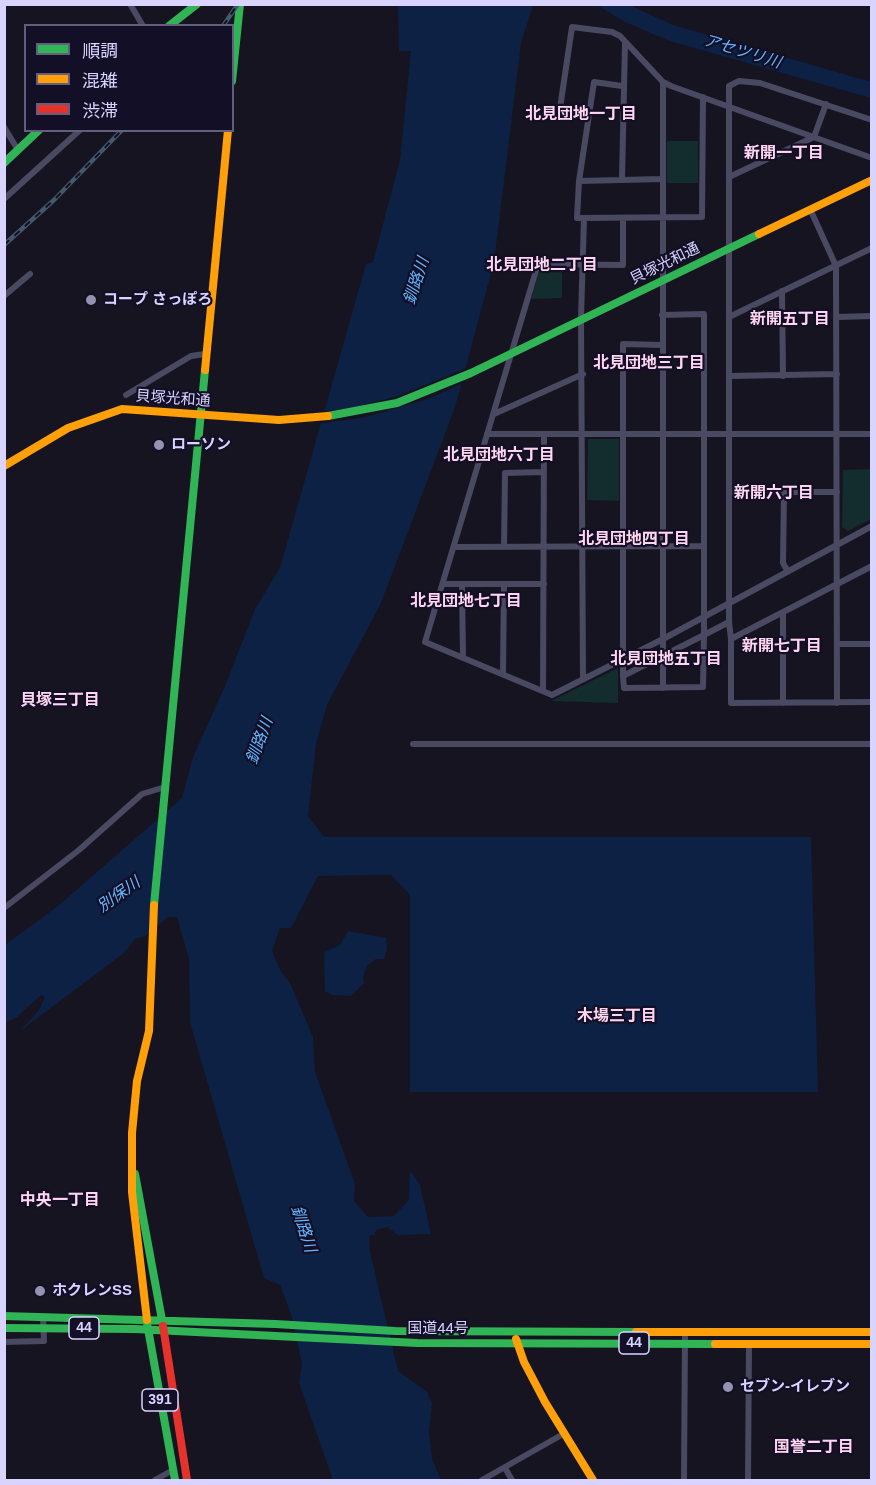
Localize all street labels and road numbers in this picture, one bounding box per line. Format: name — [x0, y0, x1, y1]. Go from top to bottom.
street label: 貝塚光和通 — [627, 239, 703, 289]
street label: 貝塚光和通 — [135, 387, 211, 411]
road number: 44 — [69, 1317, 99, 1339]
street label: 国道44号 — [407, 1320, 469, 1338]
road number: 44 — [619, 1332, 649, 1354]
road number: 391 — [142, 1389, 178, 1411]

